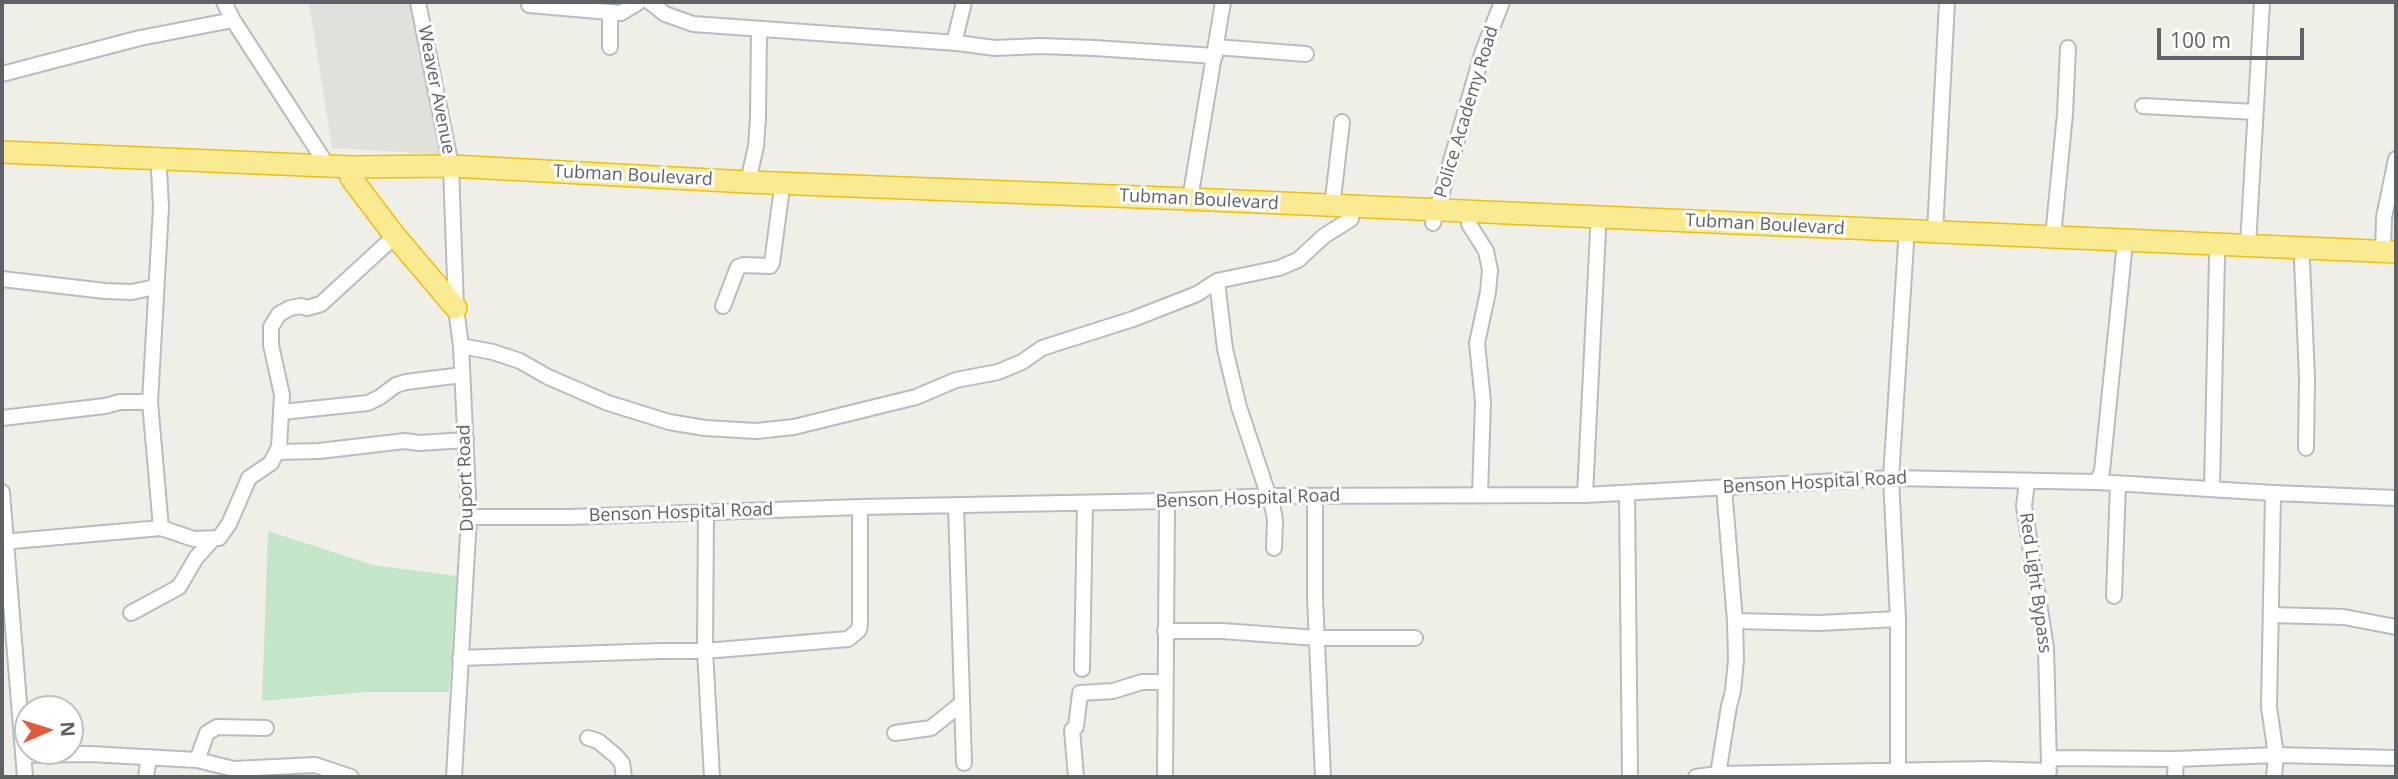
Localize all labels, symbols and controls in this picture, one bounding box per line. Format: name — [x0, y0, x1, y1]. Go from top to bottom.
scale bar — [2160, 14, 2307, 58]
street label: Police Academy Road — [1431, 23, 1503, 201]
street label: Weaver Avenue — [413, 24, 459, 156]
text: 100 m — [2170, 26, 2231, 54]
street label: Tubman Boulevard — [553, 161, 713, 191]
street label: Tubman Boulevard — [1119, 185, 1279, 215]
street label: Tubman Boulevard — [1685, 210, 1845, 240]
street label: Duport Road — [453, 424, 479, 532]
street label: Benson Hospital Road — [1722, 467, 1908, 499]
street label: Benson Hospital Road — [1155, 485, 1341, 513]
street label: Benson Hospital Road — [588, 499, 774, 527]
street label: Red Light Bypass — [2014, 511, 2056, 655]
north arrow — [14, 695, 84, 765]
text: N — [55, 721, 81, 737]

